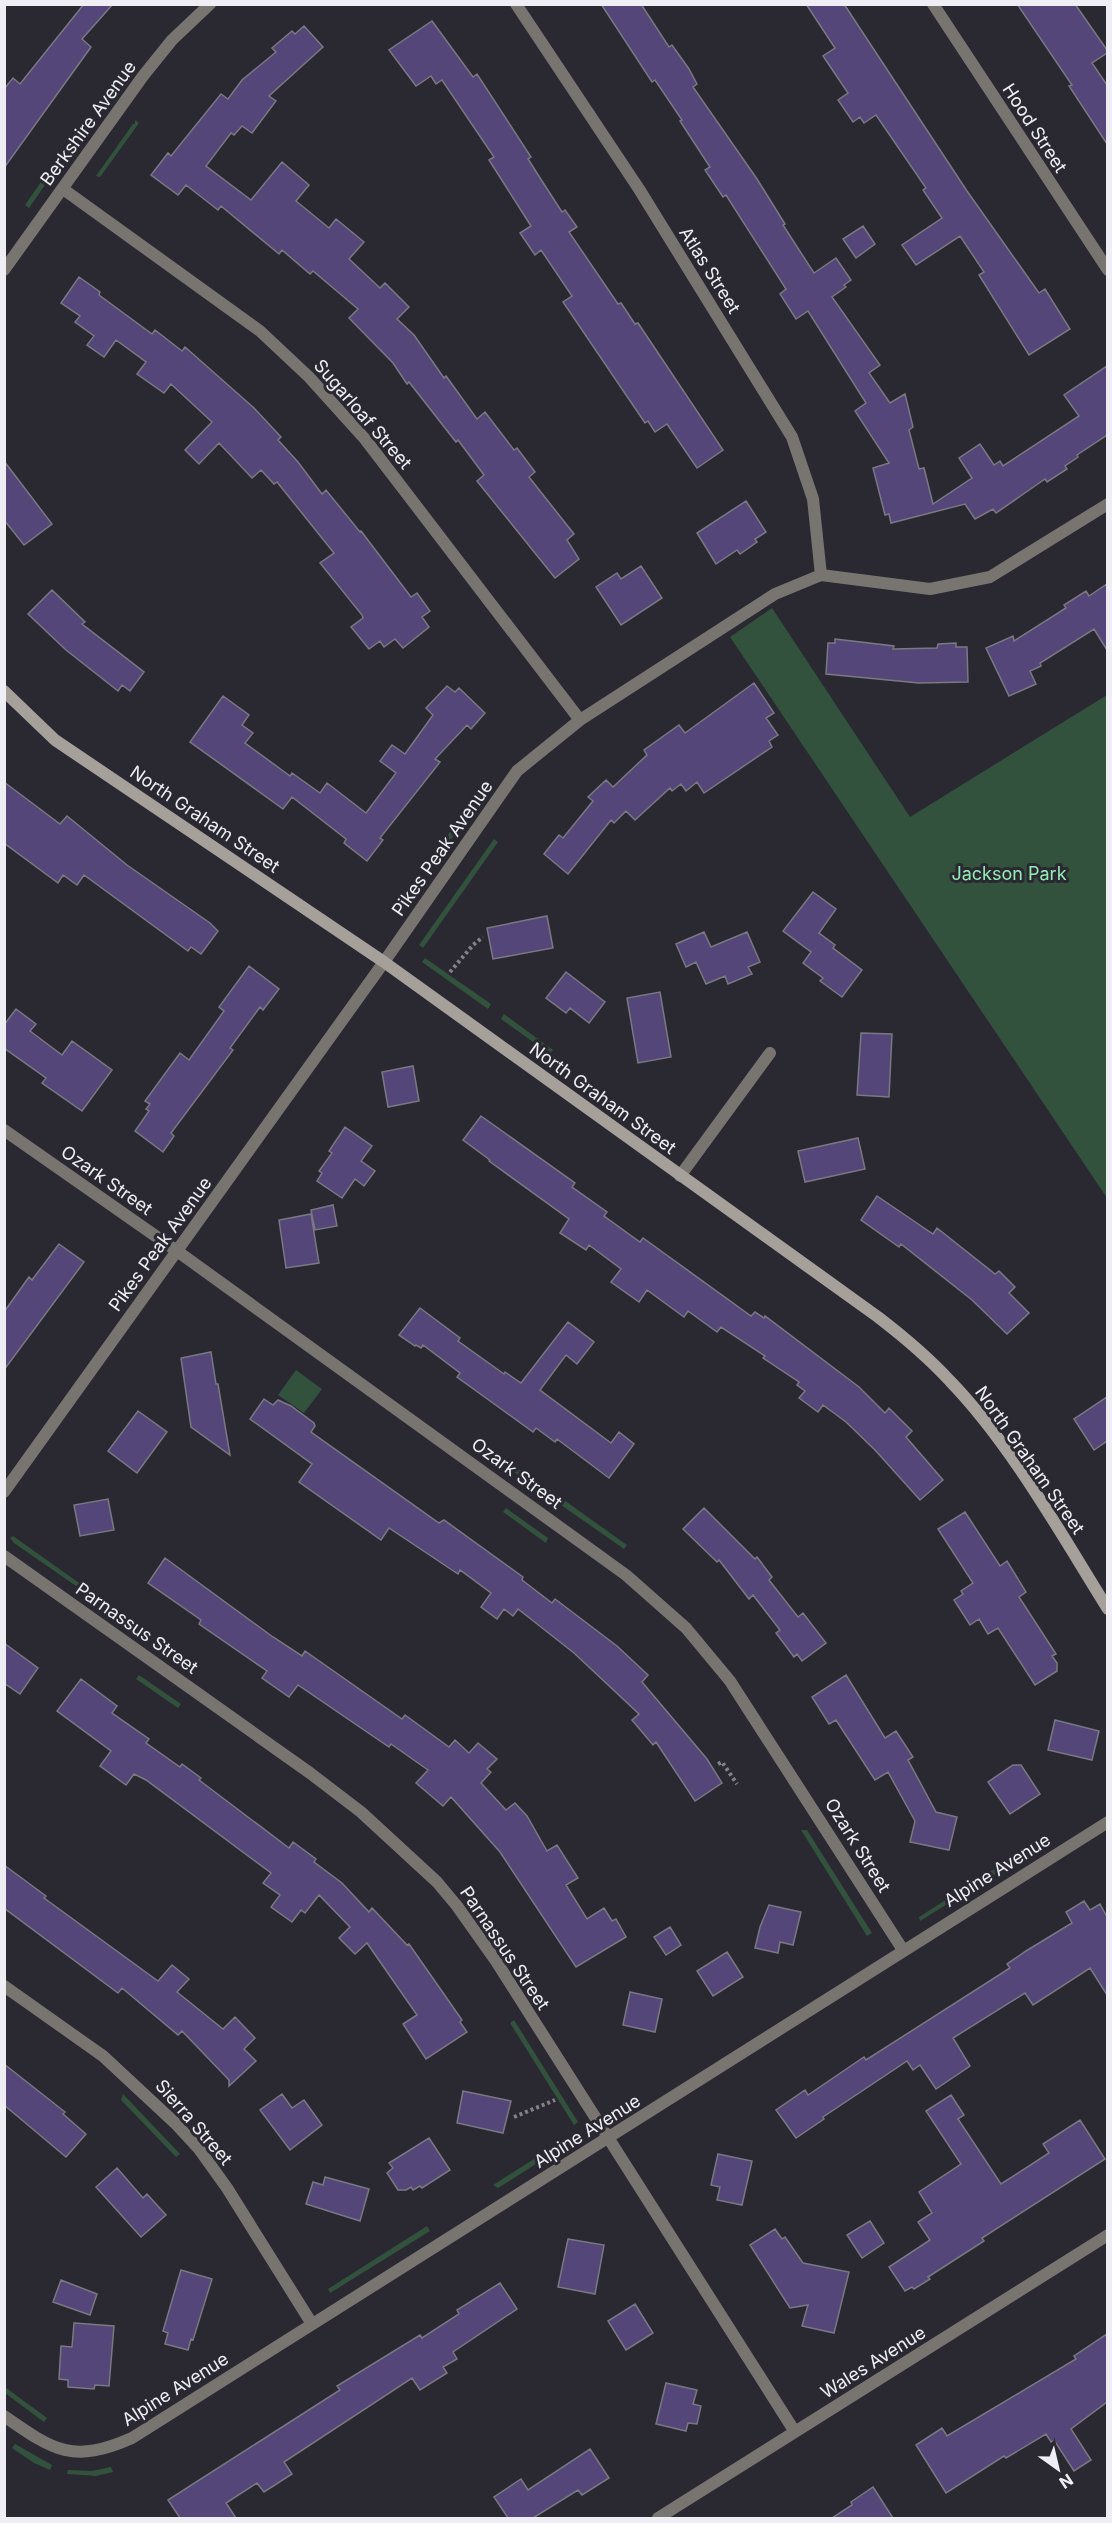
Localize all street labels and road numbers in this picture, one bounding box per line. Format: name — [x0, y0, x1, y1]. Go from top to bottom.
street label: Berkshire Avenue — [36, 57, 140, 189]
street label: Hood Street — [998, 80, 1072, 177]
street label: Atlas Street — [675, 223, 745, 317]
street label: Sugarloaf Street — [310, 355, 416, 473]
street label: North Graham Street — [126, 761, 284, 877]
street label: Pikes Peak Avenue — [387, 776, 497, 920]
street label: North Graham Street — [526, 1038, 680, 1158]
street label: Ozark Street — [57, 1141, 157, 1219]
street label: Pikes Peak Avenue — [104, 1173, 216, 1315]
street label: North Graham Street — [971, 1382, 1089, 1538]
street label: Ozark Street — [468, 1433, 566, 1513]
street label: Parnassus Street — [72, 1578, 202, 1678]
street label: Ozark Street — [821, 1794, 895, 1896]
street label: Alpine Avenue — [940, 1829, 1054, 1911]
street label: Parnassus Street — [456, 1882, 554, 2014]
street label: Sierra Street — [151, 2075, 237, 2169]
street label: Alpine Avenue — [530, 2090, 644, 2172]
street label: Wales Avenue — [817, 2321, 929, 2403]
street label: Alpine Avenue — [118, 2348, 232, 2430]

